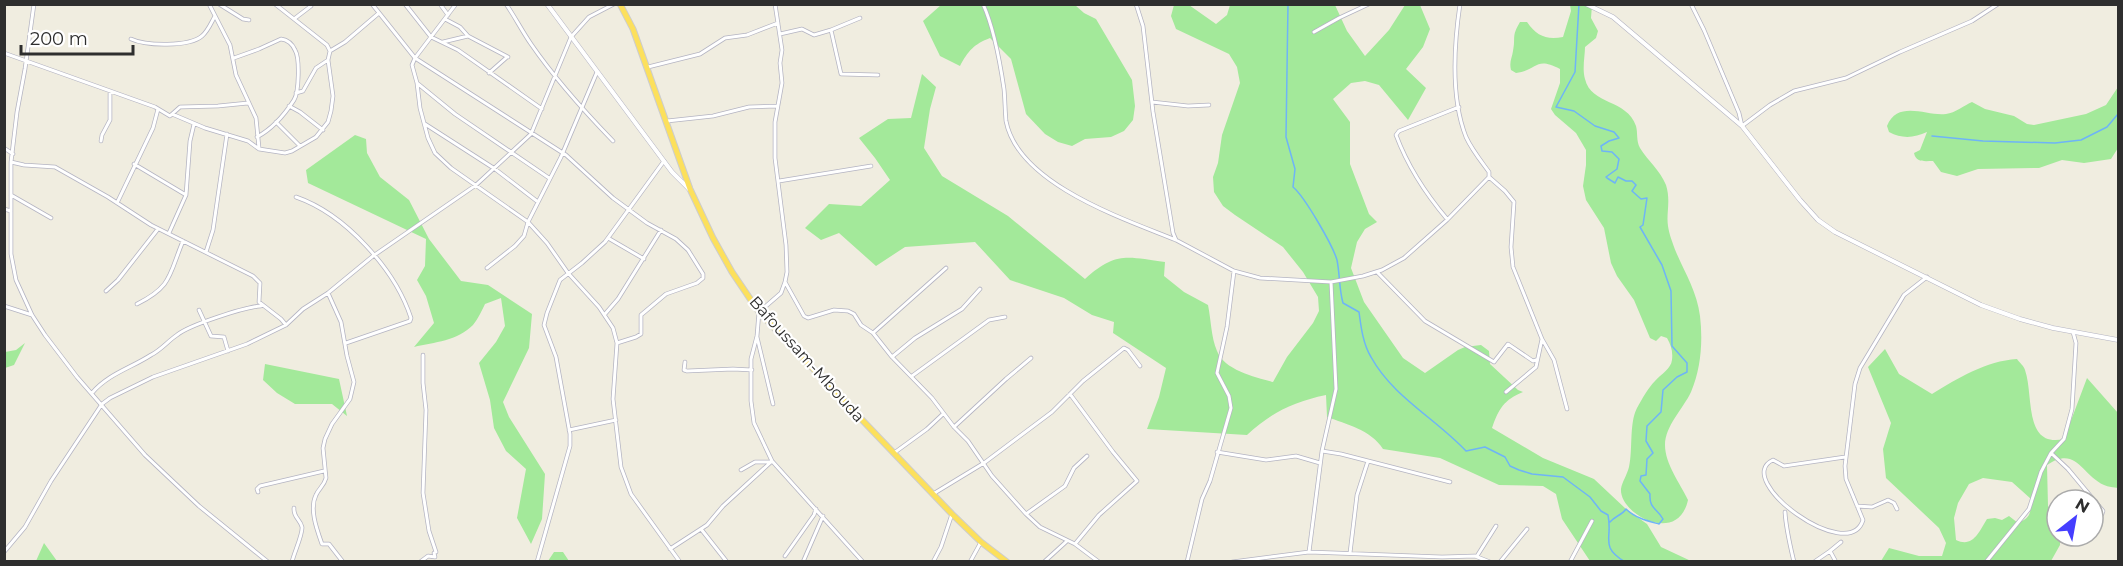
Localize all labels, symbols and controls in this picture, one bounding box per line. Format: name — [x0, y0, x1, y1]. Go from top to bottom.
scale bar — [21, 18, 134, 56]
text: 200 m — [30, 28, 88, 50]
street label: Bafoussam-Mbouda — [745, 292, 869, 426]
north arrow — [2045, 488, 2105, 548]
text: N — [2072, 494, 2093, 517]

